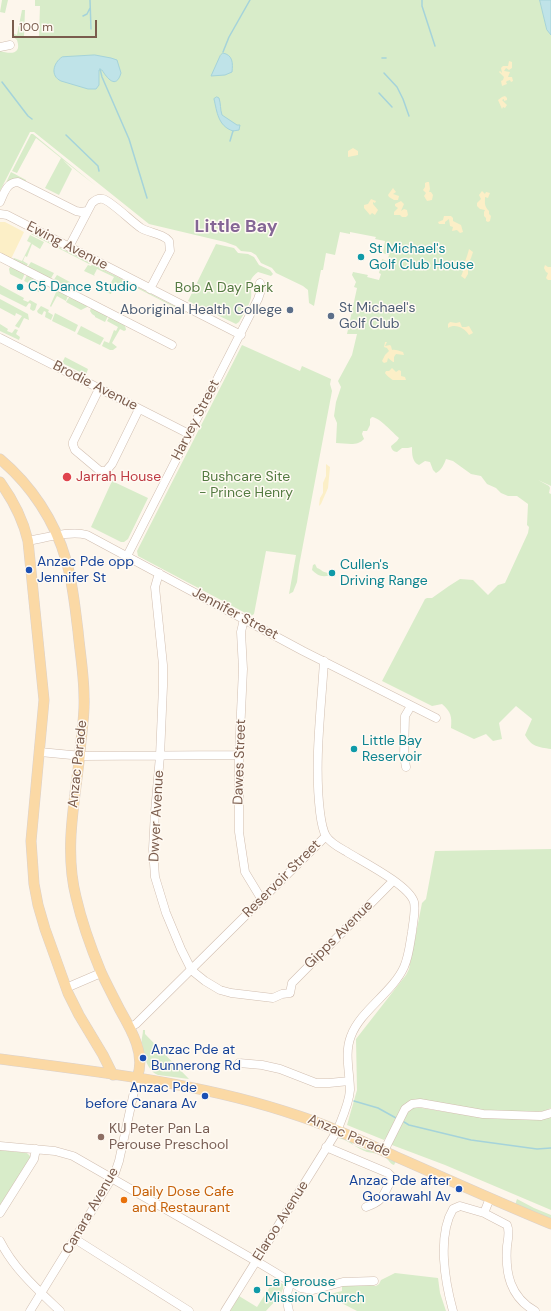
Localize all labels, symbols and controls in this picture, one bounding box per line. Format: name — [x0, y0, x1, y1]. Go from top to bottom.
scale bar — [14, 12, 99, 38]
text: 100 m — [19, 19, 53, 35]
district label: Little Bay — [194, 216, 278, 238]
street label: Ewing Avenue — [23, 218, 111, 274]
place label: St Michael's Golf Club House — [369, 241, 474, 274]
marker: St Michael's Golf Club House — [356, 252, 366, 262]
place label: C5 Dance Studio — [28, 279, 137, 295]
park label: Bob A Day Park — [175, 280, 273, 296]
marker: C5 Dance Studio — [15, 282, 25, 292]
place label: St Michael's Golf Club — [339, 300, 415, 332]
place label: Aboriginal Health College — [120, 302, 282, 318]
marker: Aboriginal Health College — [285, 305, 295, 315]
marker: St Michael's Golf Club — [326, 311, 336, 321]
street label: Brodie Avenue — [50, 357, 140, 415]
street label: Harvey Street — [168, 377, 224, 463]
place label: Jarrah House — [76, 469, 161, 485]
park label: Bushcare Site - Prince Henry — [199, 469, 293, 502]
marker: Jarrah House — [61, 471, 73, 483]
place label: Anzac Pde opp Jennifer St — [37, 554, 134, 586]
place label: Cullen's Driving Range — [340, 557, 428, 590]
marker: Anzac Pde opp Jennifer St — [24, 565, 34, 575]
marker: Cullen's Driving Range — [327, 568, 337, 578]
street label: Jennifer Street — [189, 584, 281, 644]
street label: Anzac Parade — [65, 719, 91, 809]
street label: Dawes Street — [230, 719, 250, 805]
place label: Little Bay Reservoir — [362, 733, 422, 766]
marker: Little Bay Reservoir — [349, 744, 359, 754]
street label: Dwyer Avenue — [146, 770, 168, 862]
street label: Reservoir Street — [240, 837, 324, 921]
street label: Gipps Avenue — [301, 897, 377, 973]
place label: Anzac Pde at Bunnerong Rd — [151, 1042, 241, 1074]
marker: Anzac Pde at Bunnerong Rd — [138, 1053, 148, 1063]
place label: Anzac Pde before Canara Av — [85, 1080, 197, 1112]
marker: Anzac Pde before Canara Av — [200, 1091, 210, 1101]
street label: Anzac Parade — [305, 1111, 393, 1161]
place label: KU Peter Pan La Perouse Preschool — [109, 1121, 228, 1154]
marker: KU Peter Pan La Perouse Preschool — [96, 1132, 106, 1142]
street label: Canara Avenue — [59, 1165, 123, 1257]
place label: Anzac Pde after Goorawahl Av — [349, 1173, 451, 1206]
street label: Elaroo Avenue — [250, 1178, 312, 1264]
place label: Daily Dose Cafe and Restaurant — [132, 1184, 234, 1216]
marker: Anzac Pde after Goorawahl Av — [454, 1184, 464, 1194]
marker: Daily Dose Cafe and Restaurant — [119, 1195, 129, 1205]
place label: La Perouse Mission Church — [265, 1274, 365, 1306]
marker: La Perouse Mission Church — [252, 1285, 262, 1295]

